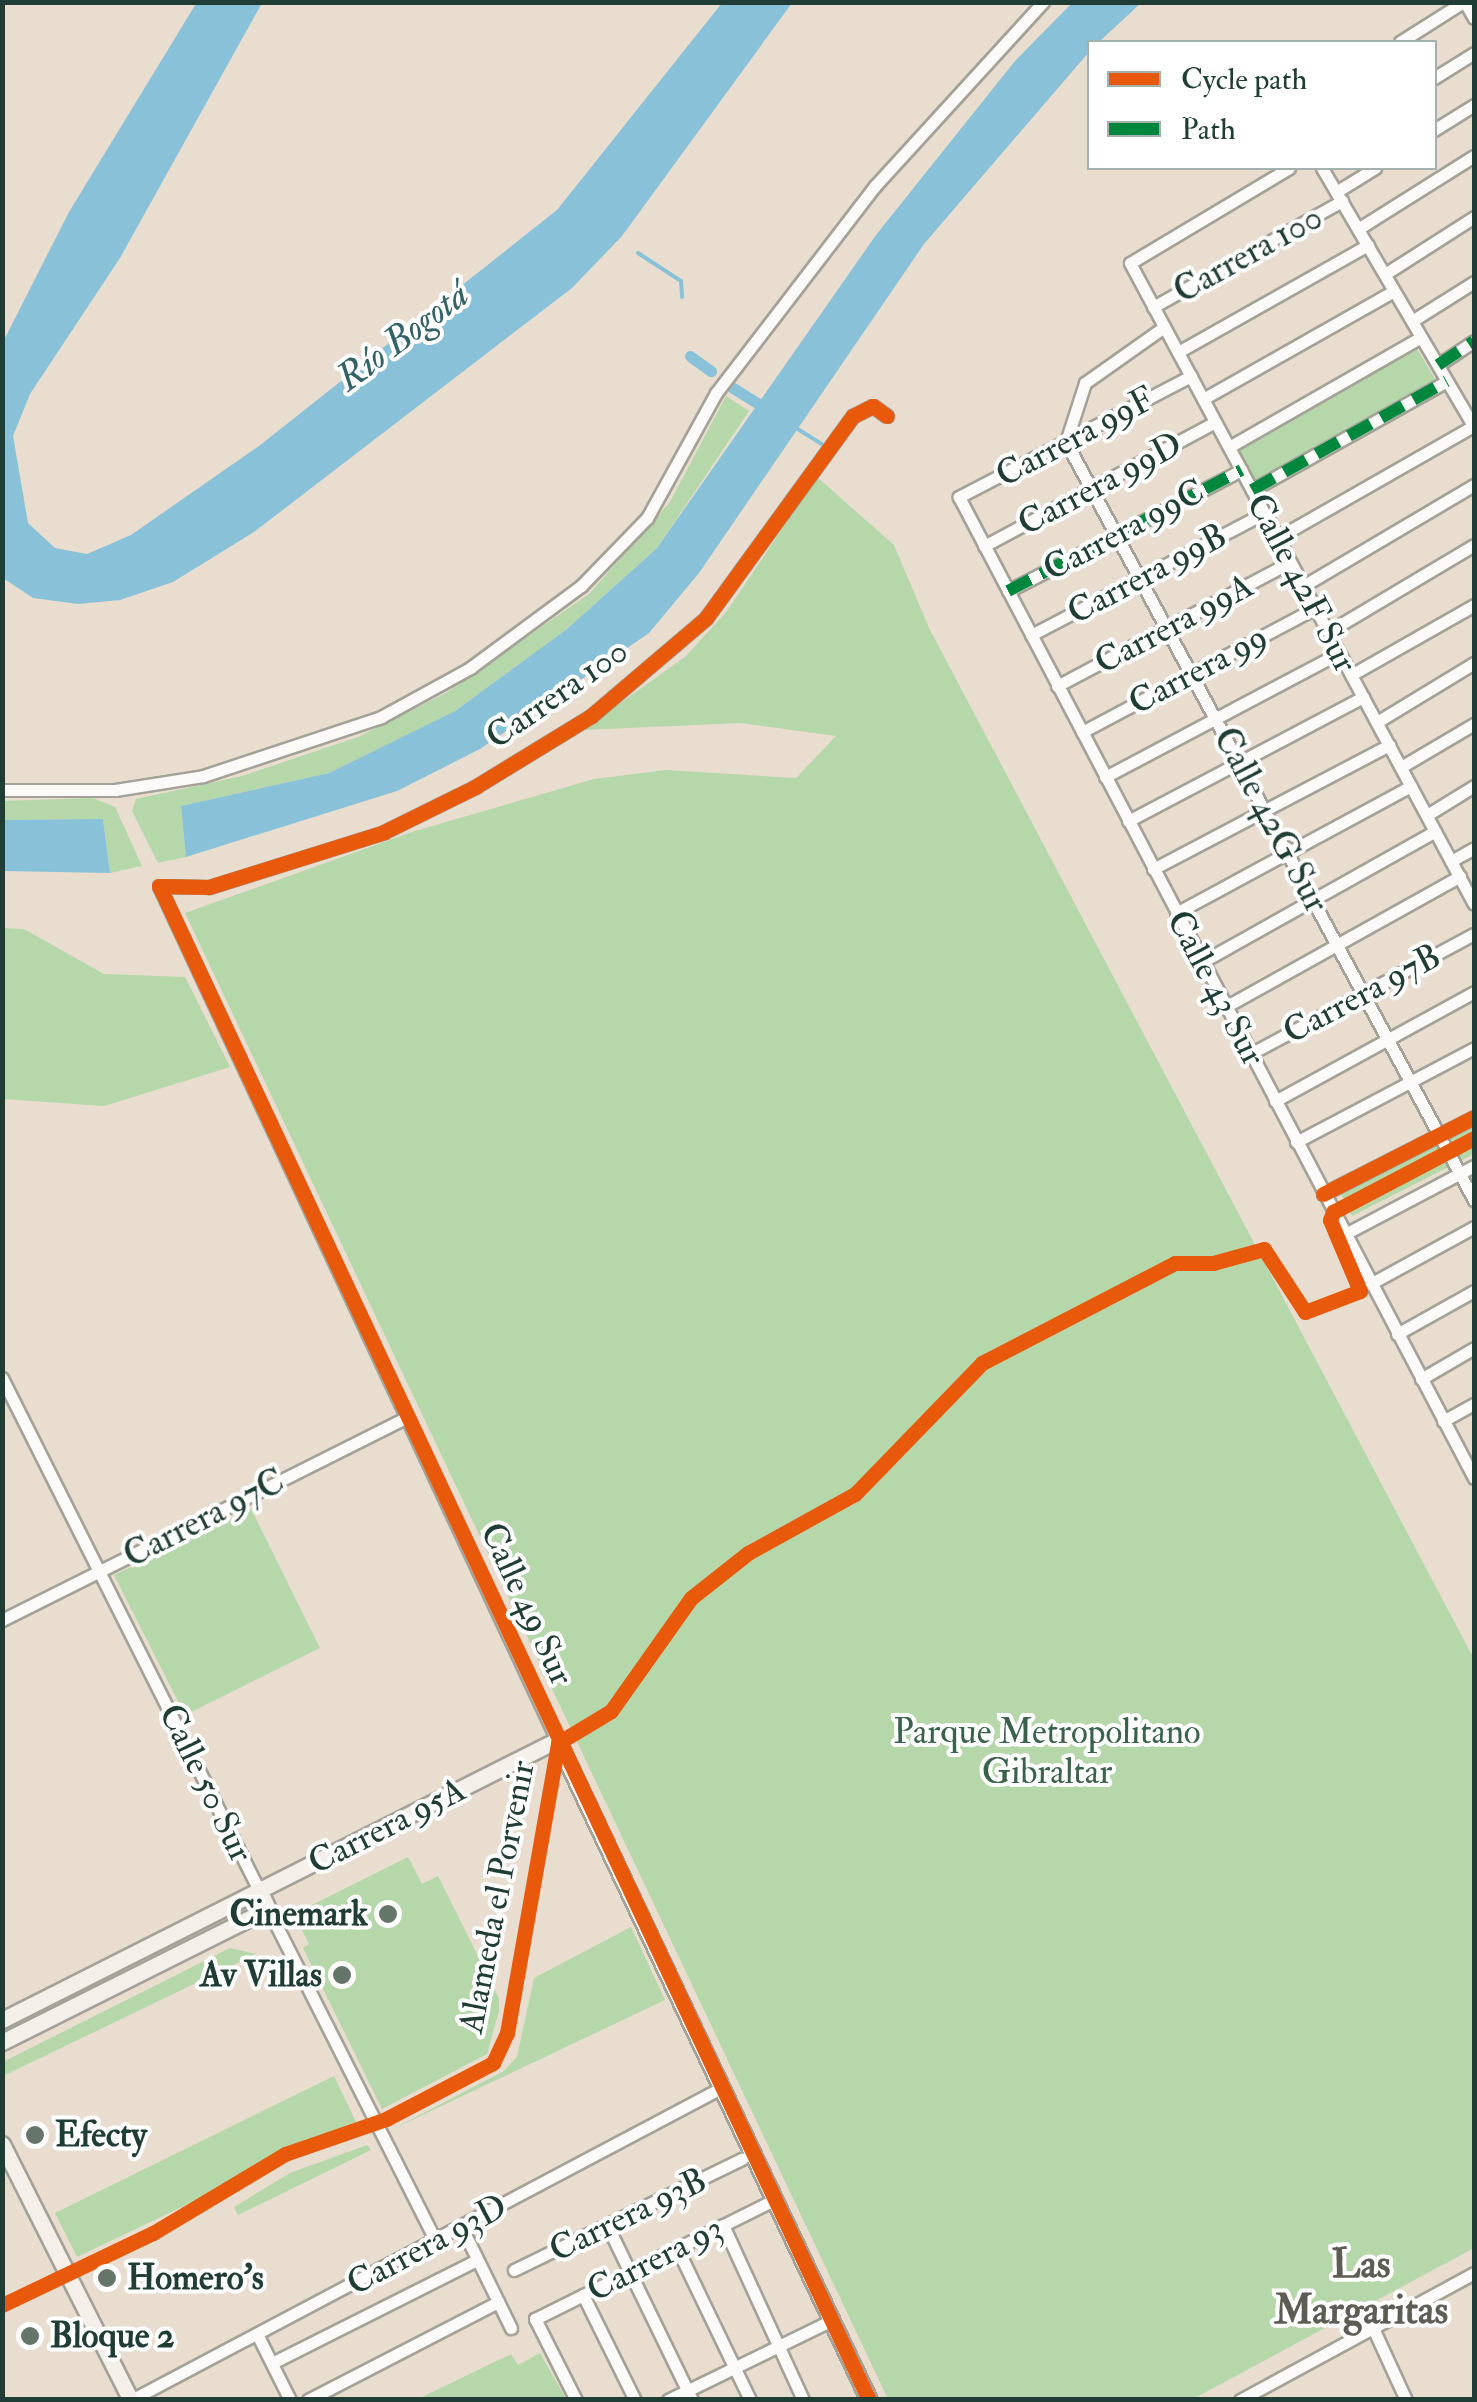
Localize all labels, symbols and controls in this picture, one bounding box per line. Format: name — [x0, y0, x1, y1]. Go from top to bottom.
legend — [1087, 40, 1437, 170]
text: Cycle path — [1181, 61, 1307, 98]
text: Path — [1181, 111, 1236, 148]
street label: Carrera 100 — [1166, 196, 1330, 312]
water label: Río Bogotá — [328, 273, 478, 401]
street label: Carrera 99F — [989, 378, 1161, 496]
street label: Carrera 99D — [1011, 423, 1189, 545]
street label: Carrera 99C — [1036, 470, 1212, 590]
street label: Calle 42F Sur — [1237, 487, 1367, 679]
street label: Carrera 99B — [1060, 515, 1234, 633]
street label: Carrera 99A — [1088, 565, 1260, 683]
street label: Carrera 99 — [1121, 616, 1275, 724]
street label: Carrera 100 — [478, 630, 636, 758]
street label: Calle 42G Sur — [1205, 720, 1337, 920]
street label: Calle 43 Sur — [1158, 903, 1274, 1073]
street label: Carrera 97B — [1276, 935, 1448, 1053]
street label: Carrera 97C — [117, 1460, 291, 1576]
street label: Calle 49 Sur — [471, 1516, 583, 1692]
street label: Calle 50 Sur — [150, 1697, 262, 1869]
park label: Parque Metropolitano Gibraltar — [893, 1711, 1201, 1793]
street label: Alameda el Porvenir — [450, 1757, 544, 2037]
street label: Carrera 95A — [301, 1769, 473, 1883]
place label: Cinemark — [229, 1893, 368, 1935]
marker: Cinemark — [377, 1903, 399, 1925]
place label: Av Villas — [200, 1954, 322, 1996]
marker: Av Villas — [331, 1964, 353, 1986]
place label: Efecty — [55, 2114, 147, 2156]
marker: Efecty — [24, 2124, 46, 2146]
street label: Carrera 93B — [543, 2159, 713, 2271]
street label: Carrera 93D — [340, 2185, 514, 2305]
street label: Carrera 93 — [580, 2207, 730, 2311]
district label: Las Margaritas — [1274, 2241, 1448, 2335]
place label: Homero's — [127, 2257, 264, 2299]
marker: Homero's — [96, 2267, 118, 2289]
place label: Bloque 2 — [50, 2315, 175, 2357]
marker: Bloque 2 — [19, 2325, 41, 2347]

